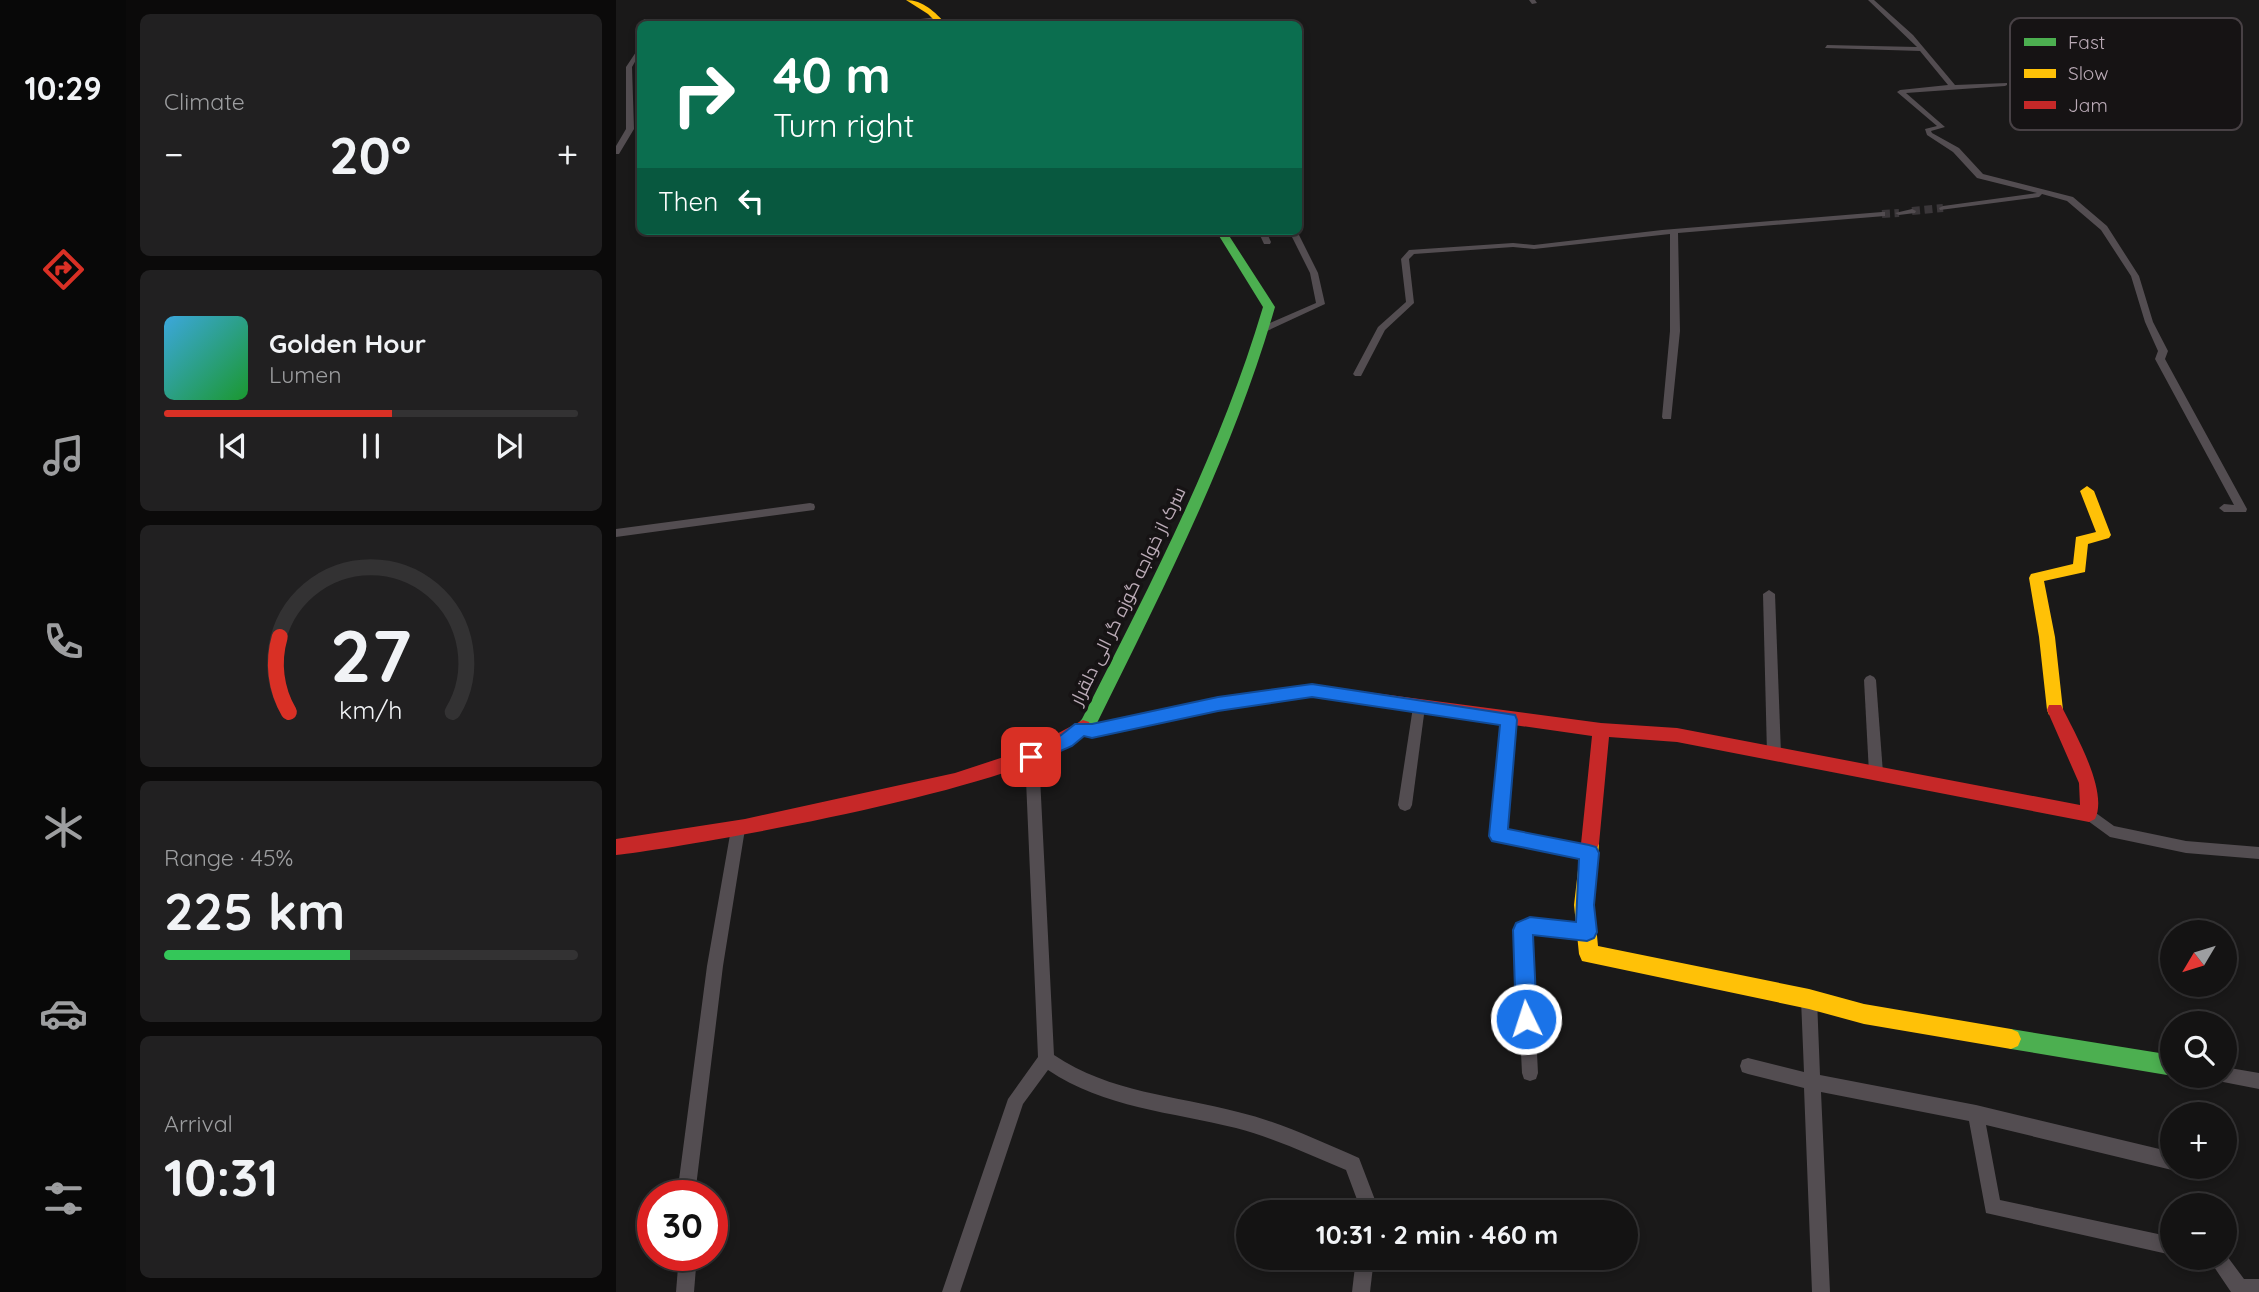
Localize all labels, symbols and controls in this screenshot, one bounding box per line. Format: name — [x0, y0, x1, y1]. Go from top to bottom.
legend — [2010, 18, 2242, 130]
text: Fast — [2068, 30, 2105, 54]
text: 40 m — [773, 44, 891, 105]
icon: right — [658, 49, 749, 140]
text: Slow — [2068, 61, 2109, 85]
text: 10:29 — [24, 68, 102, 108]
text: Climate — [164, 87, 245, 116]
text: Jam — [2068, 93, 2108, 117]
text: Turn right — [773, 105, 914, 145]
text: 20° — [329, 122, 411, 187]
text: − — [164, 130, 184, 178]
text: + — [557, 130, 578, 178]
icon: left — [732, 182, 770, 220]
text: Then — [658, 185, 718, 218]
icon: directions — [39, 245, 88, 294]
text: Golden Hour — [269, 327, 426, 360]
text: Lumen — [269, 360, 342, 389]
icon: previous — [214, 427, 252, 465]
icon: pause — [352, 427, 390, 465]
icon: next — [490, 427, 528, 465]
icon: music — [39, 431, 88, 480]
street label: سرک از خواجه گوزه گر الی دلقرار — [1064, 483, 1190, 710]
text: 27 — [330, 609, 412, 700]
icon: phone — [39, 617, 88, 666]
text: km/h — [339, 694, 403, 725]
pin — [1001, 727, 1061, 787]
icon: arrive — [1012, 738, 1050, 776]
icon: climate — [39, 803, 88, 852]
text: Range · 45% — [164, 843, 293, 872]
text: 225 km — [164, 878, 345, 943]
north arrow — [2160, 920, 2236, 998]
map controls — [2160, 920, 2237, 1270]
position arrow — [1489, 982, 1563, 1056]
icon: car — [39, 989, 88, 1038]
button: search — [2160, 1011, 2237, 1088]
button: + — [2160, 1102, 2237, 1179]
text: Arrival — [164, 1109, 233, 1138]
text: 10:31 — [164, 1144, 279, 1209]
icon: filters — [39, 1174, 88, 1223]
speed limit sign: 30 — [637, 1180, 728, 1271]
button: − — [2160, 1193, 2237, 1270]
text: 10:31 · 2 min · 460 m — [1316, 1218, 1558, 1251]

